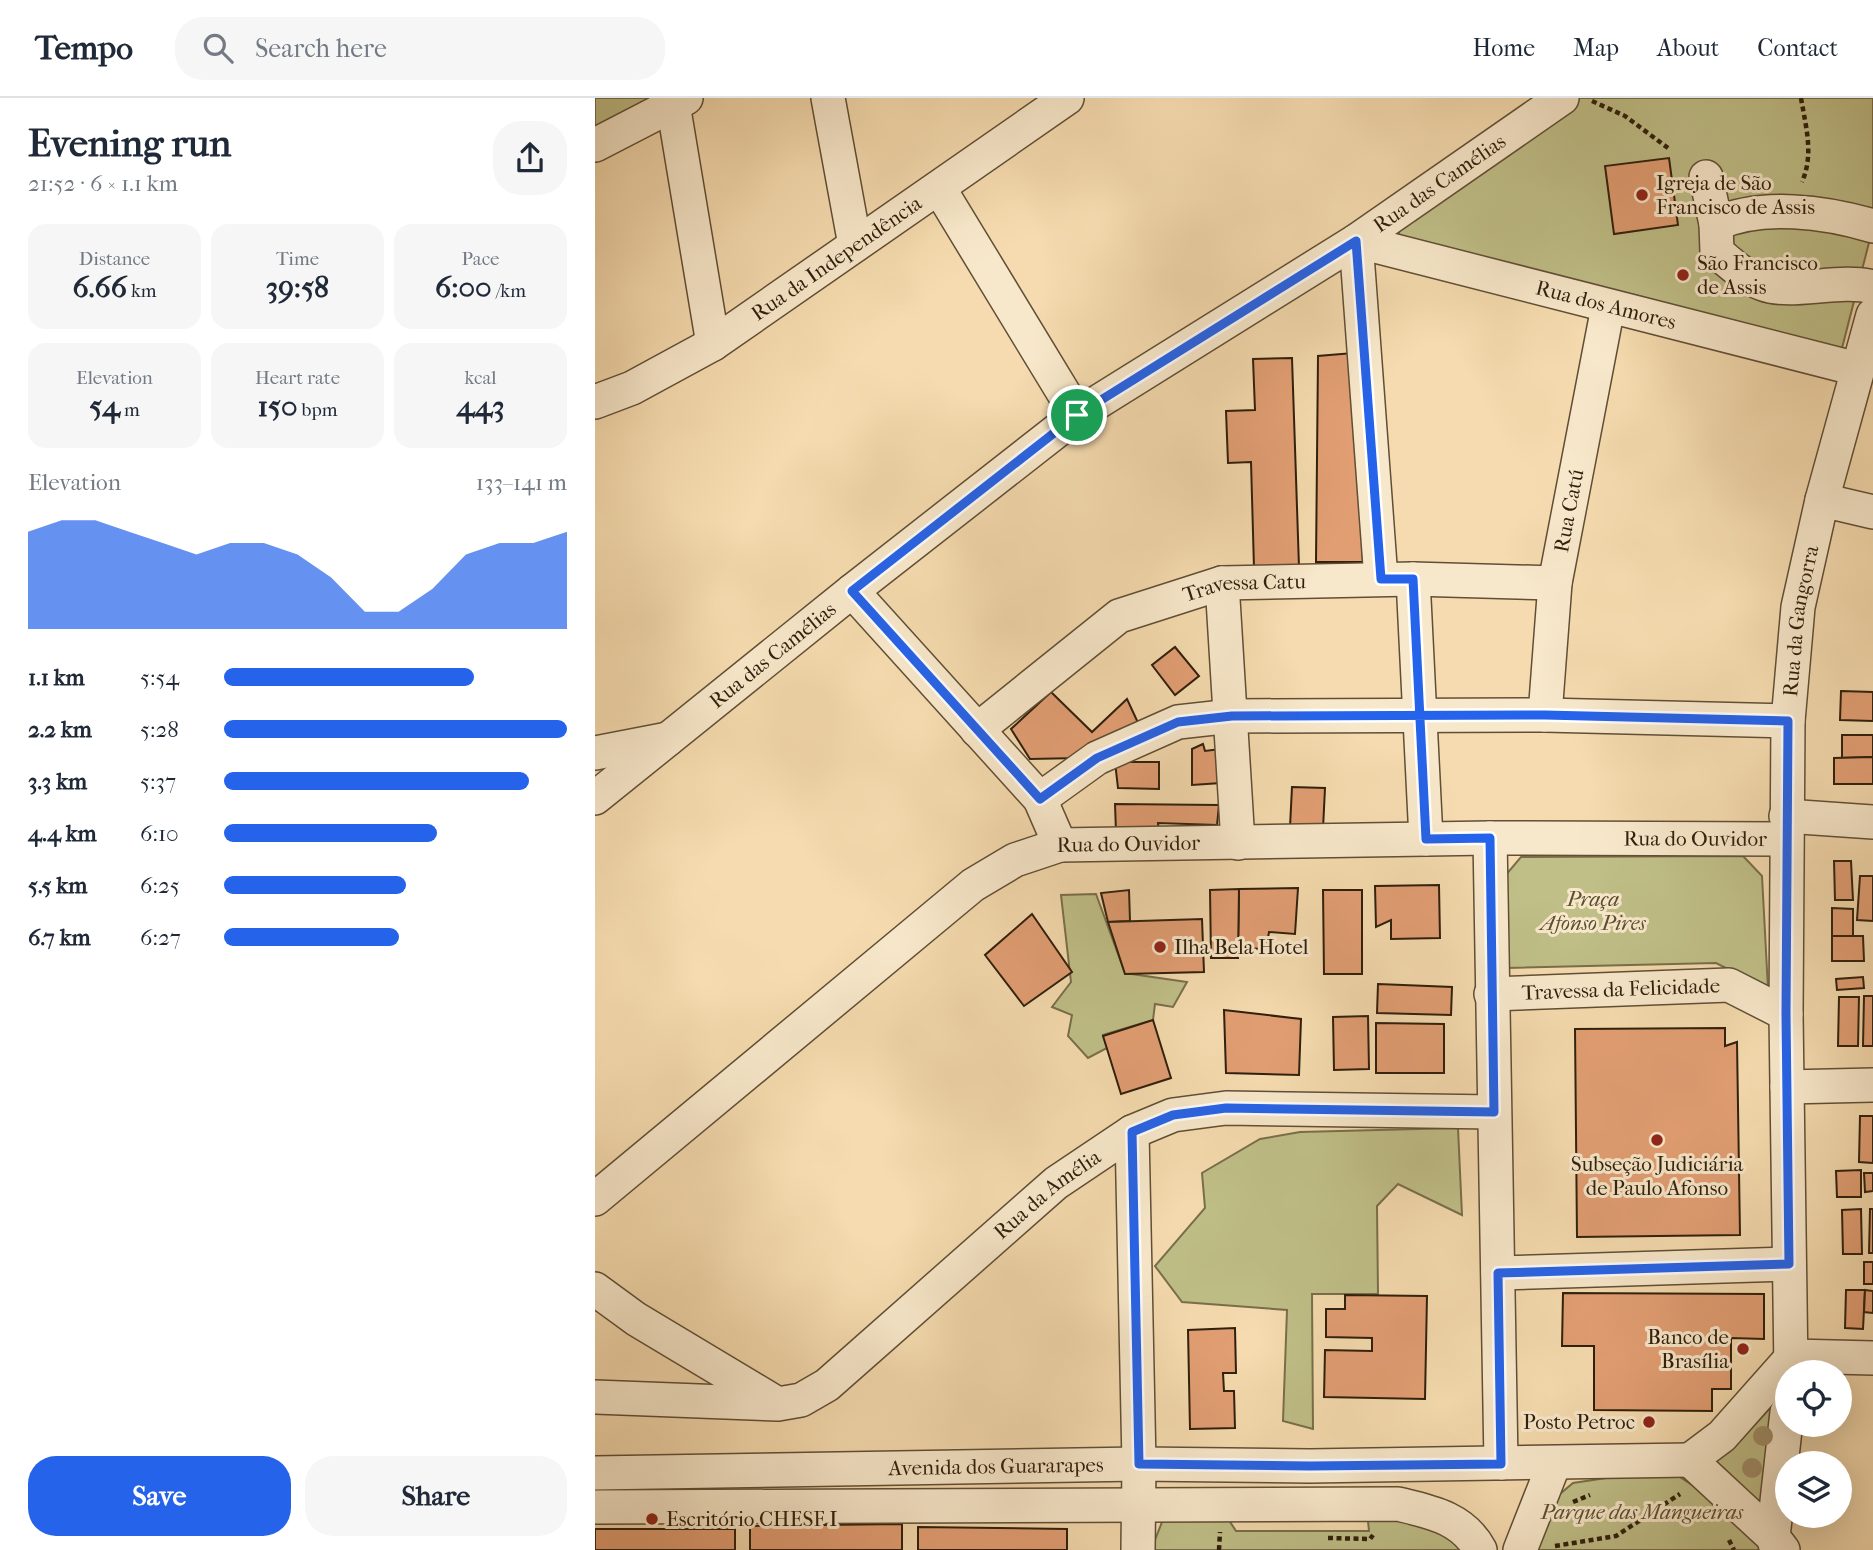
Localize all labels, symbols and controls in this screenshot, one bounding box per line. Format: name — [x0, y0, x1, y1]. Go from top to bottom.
search box — [175, 17, 665, 80]
text: Tempo — [35, 29, 133, 68]
icon: search — [199, 29, 237, 67]
text: Search here — [255, 33, 387, 64]
text: Home — [1473, 34, 1535, 62]
text: Map — [1573, 34, 1619, 62]
text: About — [1657, 34, 1719, 62]
text: Contact — [1757, 34, 1838, 62]
text: Evening run — [28, 121, 231, 166]
button: share — [493, 121, 567, 195]
street label: Rua das Camélias — [1369, 129, 1510, 237]
text: 21:52 · 6 × 1.1 km — [28, 170, 178, 197]
place label: Igreja de São Francisco de Assis — [1656, 171, 1815, 219]
marker: Igreja de São Francisco de Assis — [1634, 187, 1650, 203]
street label: Rua da Independência — [747, 191, 926, 326]
text: Distance — [79, 248, 150, 270]
text: Time — [276, 248, 319, 270]
text: Pace — [462, 248, 499, 270]
place label: São Francisco de Assis — [1697, 251, 1818, 299]
marker: São Francisco de Assis — [1675, 267, 1691, 283]
text: 6.66 — [72, 270, 127, 305]
text: 39:58 — [266, 270, 329, 305]
text: 6:00 — [435, 270, 492, 305]
street label: Rua dos Amores — [1533, 275, 1679, 334]
text: km — [127, 280, 157, 302]
text: /km — [492, 280, 526, 302]
text: Elevation — [76, 367, 153, 389]
text: Heart rate — [255, 367, 340, 389]
text: kcal — [465, 367, 496, 389]
pin — [1047, 385, 1107, 445]
text: 54 — [89, 389, 120, 424]
text: 150 — [257, 389, 297, 424]
text: 443 — [457, 389, 504, 424]
icon: arrive — [1058, 396, 1096, 434]
text: m — [120, 399, 140, 421]
text: bpm — [297, 399, 338, 421]
street label: Rua Catú — [1549, 467, 1589, 554]
text: Elevation — [28, 469, 121, 496]
text: 133–141 m — [476, 469, 567, 496]
street label: Rua da Gangorra — [1778, 543, 1824, 698]
street label: Travessa Catu — [1180, 569, 1306, 607]
street label: Rua das Camélias — [704, 597, 841, 713]
text: 1.1 km — [28, 664, 85, 691]
text: 5:54 — [140, 664, 179, 691]
text: 2.2 km — [28, 716, 92, 743]
text: 5:28 — [140, 716, 179, 743]
text: 3.3 km — [28, 768, 87, 795]
text: 5:37 — [140, 768, 176, 795]
text: 4.4 km — [28, 820, 97, 847]
text: 6:10 — [140, 820, 179, 847]
street label: Rua do Ouvidor — [1623, 826, 1767, 851]
street label: Rua do Ouvidor — [1056, 831, 1200, 857]
text: 5.5 km — [28, 872, 87, 899]
text: 6:25 — [140, 872, 180, 899]
park label: Praça Afonso Pires — [1537, 887, 1646, 935]
text: 6.7 km — [28, 924, 91, 951]
text: 6:27 — [140, 924, 181, 951]
place label: Ilha Bela Hotel — [1174, 935, 1309, 959]
marker: Ilha Bela Hotel — [1152, 939, 1168, 955]
street label: Travessa da Felicidade — [1521, 973, 1721, 1005]
marker: Subseção Judiciária de Paulo Afonso — [1649, 1132, 1665, 1148]
street label: Rua da Amélia — [989, 1144, 1105, 1244]
place label: Subseção Judiciária de Paulo Afonso — [1571, 1152, 1744, 1200]
place label: Banco de Brasília — [1647, 1325, 1729, 1373]
marker: Banco de Brasília — [1735, 1341, 1751, 1357]
map controls — [1775, 1360, 1852, 1528]
button: locate — [1775, 1360, 1852, 1437]
place label: Posto Petroc — [1523, 1410, 1635, 1434]
marker: Posto Petroc — [1641, 1414, 1657, 1430]
button: layers — [1775, 1451, 1852, 1528]
street label: Avenida dos Guararapes — [887, 1453, 1104, 1480]
button: Save — [28, 1456, 291, 1536]
button: Share — [305, 1456, 567, 1536]
park label: Parque das Mangueiras — [1540, 1500, 1744, 1524]
place label: Escritório CHESF I — [666, 1507, 837, 1531]
marker: Escritório CHESF I — [644, 1511, 660, 1527]

